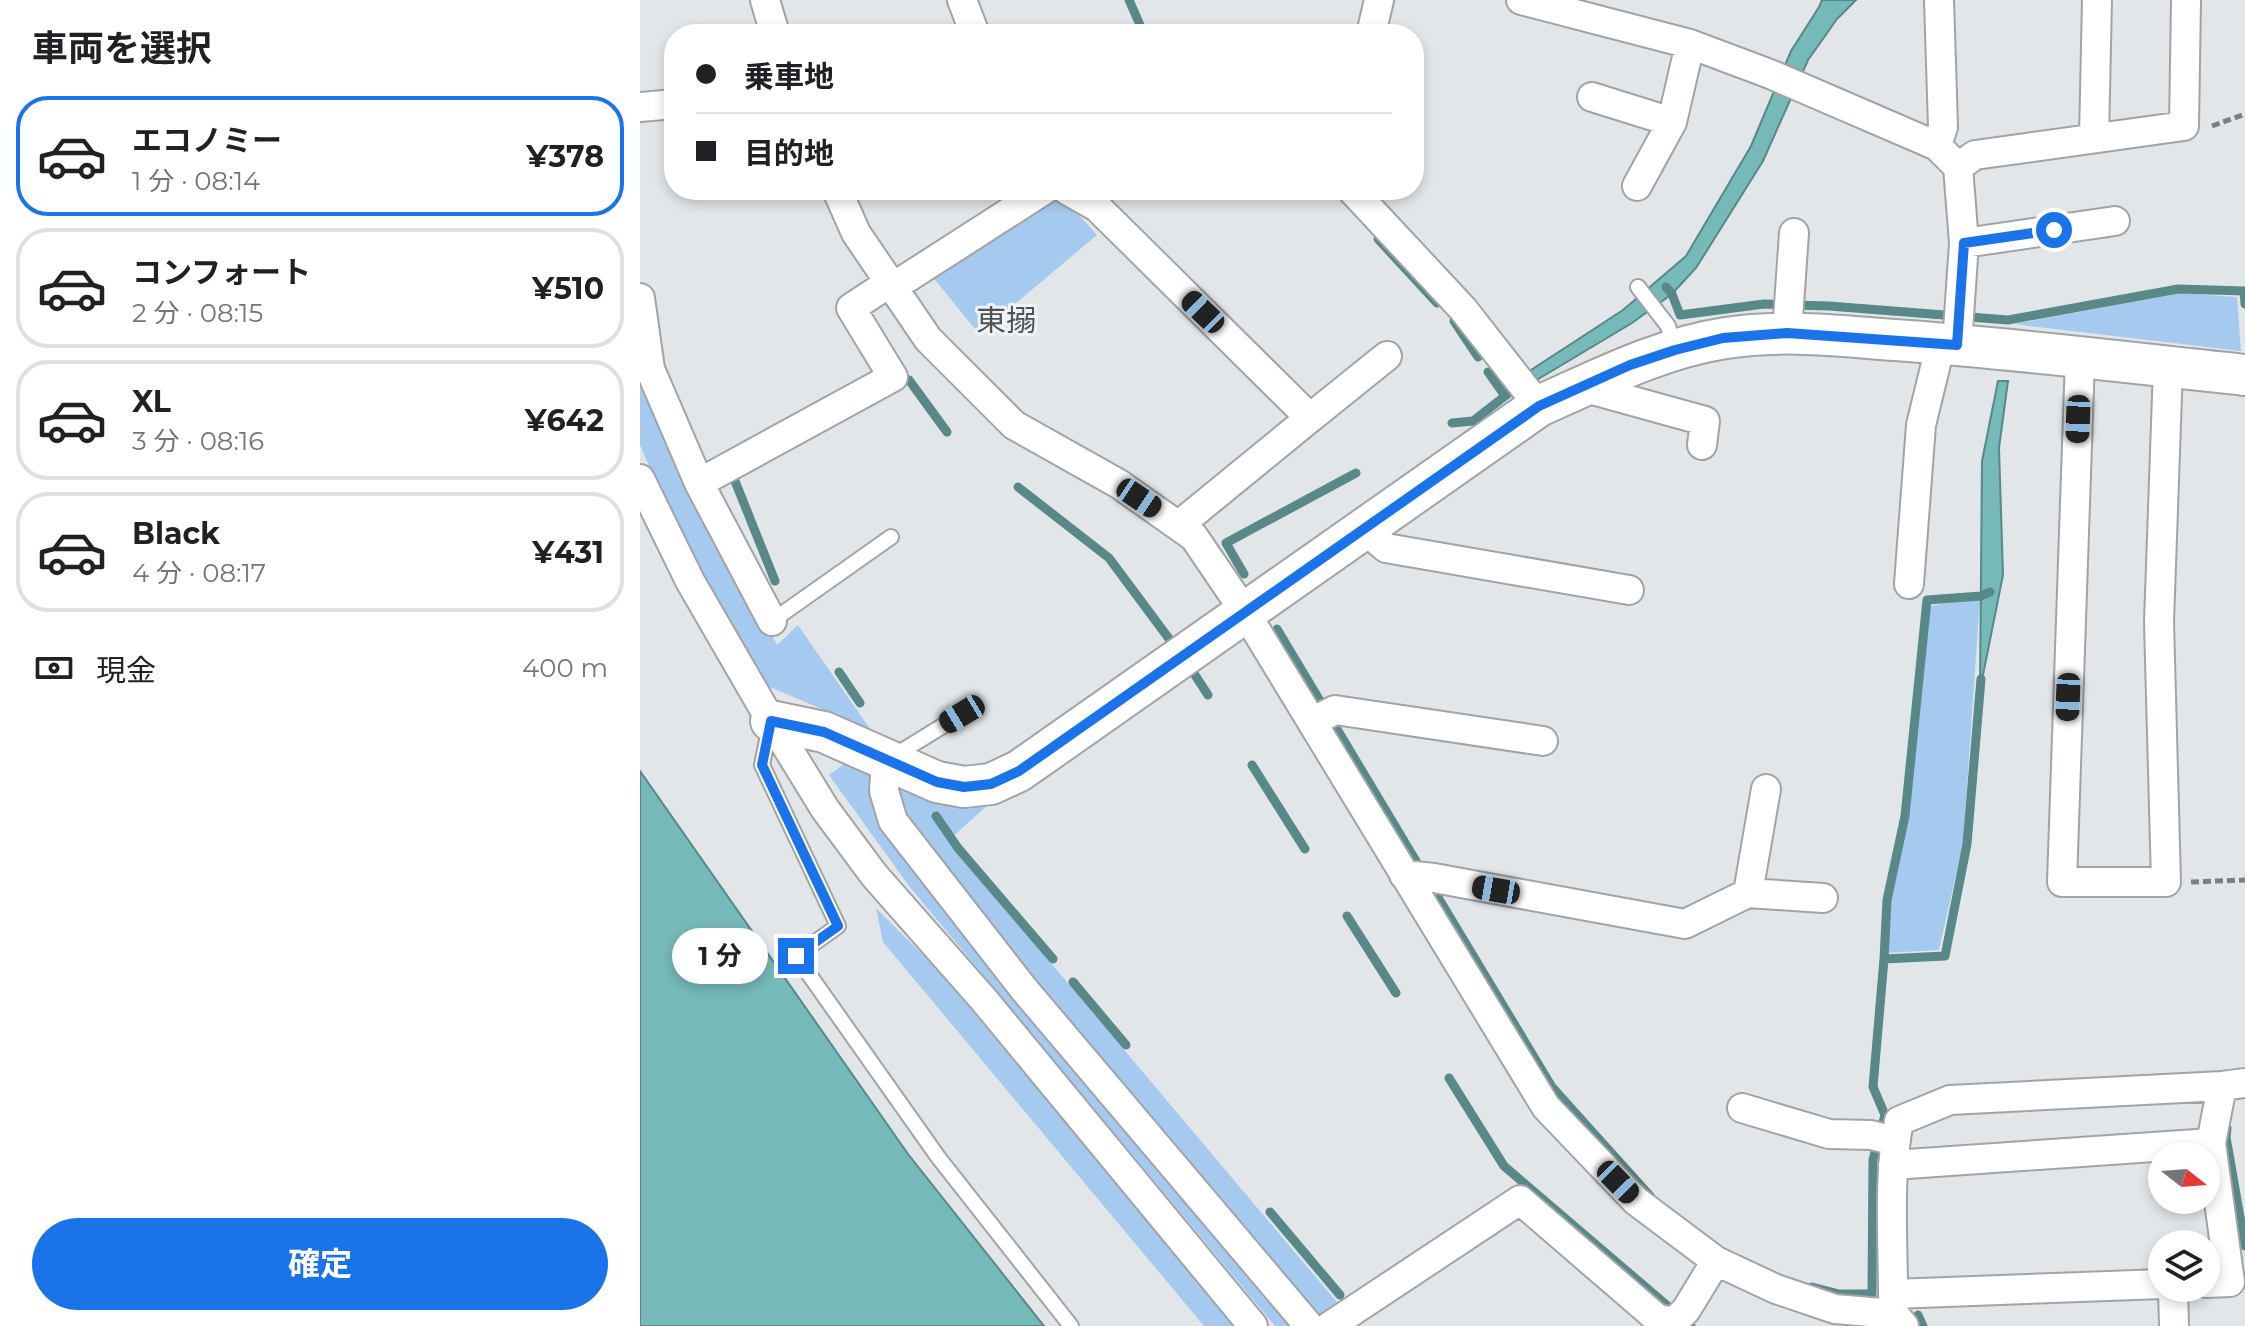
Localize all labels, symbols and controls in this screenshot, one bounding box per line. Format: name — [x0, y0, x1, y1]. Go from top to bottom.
text: 車両を選択 — [32, 26, 212, 70]
text: 乗車地 — [744, 58, 834, 95]
icon: car — [36, 120, 108, 192]
text: エコノミー — [132, 122, 282, 159]
text: 目的地 — [744, 135, 834, 172]
text: ¥378 — [526, 138, 604, 175]
text: 1 分 · 08:14 — [132, 165, 260, 197]
route start — [2036, 212, 2072, 248]
icon: car — [36, 252, 108, 324]
text: コンフォート — [132, 254, 311, 291]
text: ¥510 — [532, 270, 604, 307]
car — [1177, 287, 1229, 337]
text: 2 分 · 08:15 — [132, 297, 263, 329]
district label: 東搦 — [976, 302, 1036, 339]
text: XL — [132, 383, 171, 420]
icon: car — [36, 384, 108, 456]
car — [2065, 395, 2091, 443]
text: ¥642 — [525, 402, 604, 439]
text: 3 分 · 08:16 — [132, 425, 264, 457]
car — [1112, 475, 1166, 521]
text: Black — [132, 515, 220, 552]
icon: car — [36, 516, 108, 588]
text: ¥431 — [532, 534, 604, 571]
text: 4 分 · 08:17 — [132, 557, 266, 589]
icon: cash — [32, 646, 76, 690]
text: 現金 — [96, 652, 156, 689]
text: 400 m — [522, 652, 608, 684]
car — [2055, 673, 2081, 721]
car — [935, 691, 989, 737]
car — [1470, 874, 1522, 906]
callout: 1 分 — [672, 928, 768, 984]
route end — [778, 938, 814, 974]
text: 1 分 — [698, 940, 742, 972]
north arrow — [2148, 1142, 2220, 1214]
map controls — [2148, 1142, 2220, 1302]
car — [1593, 1156, 1643, 1208]
button: 確定 — [32, 1218, 608, 1310]
button: layers — [2148, 1230, 2220, 1302]

